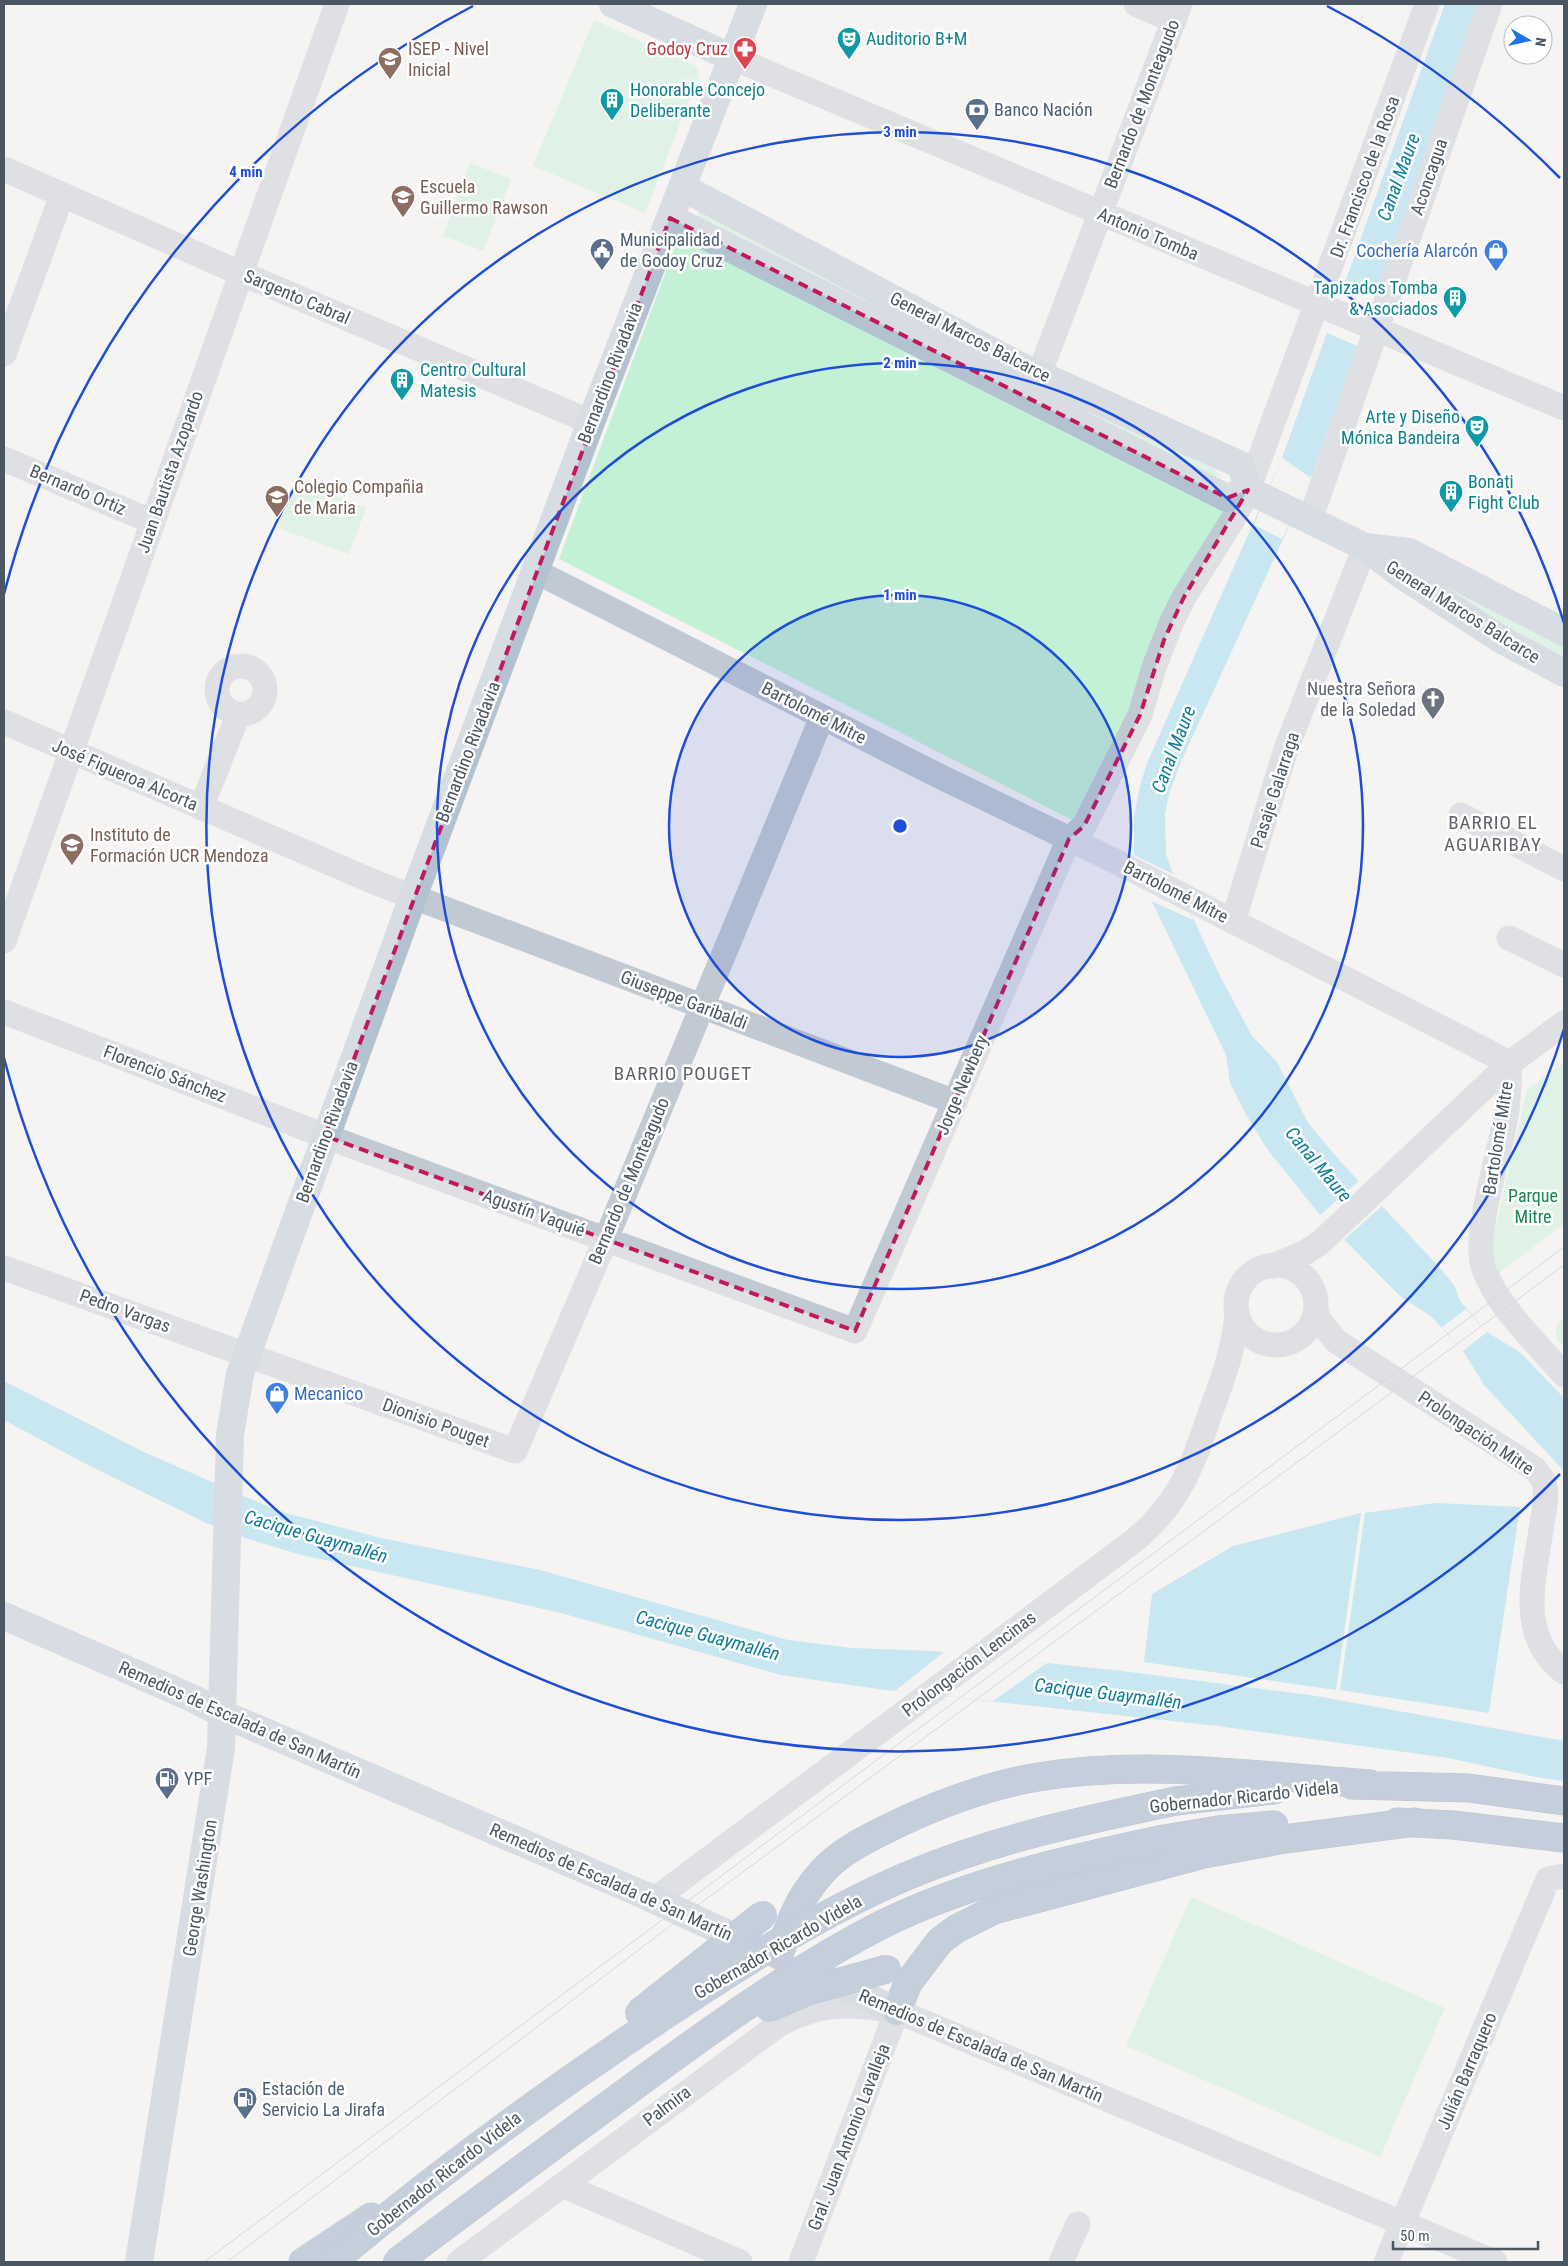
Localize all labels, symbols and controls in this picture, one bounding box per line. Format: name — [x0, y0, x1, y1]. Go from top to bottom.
north arrow — [1503, 15, 1553, 65]
street label: Bernardo de Monteagudo — [1100, 16, 1183, 191]
theatre icon: Auditorio B+M — [836, 26, 862, 60]
place label: Auditorio B+M — [866, 28, 967, 49]
pharmacy icon: Godoy Cruz — [732, 36, 758, 70]
text: N — [1532, 37, 1549, 48]
place label: ISEP - Nivel Inicial — [408, 38, 489, 80]
place label: Godoy Cruz — [647, 38, 728, 59]
school or university icon: ISEP - Nivel Inicial — [377, 46, 403, 80]
place label: Honorable Concejo Deliberante — [630, 79, 765, 121]
building icon: Honorable Concejo Deliberante — [599, 87, 625, 121]
street label: Dr. Francisco de la Rosa — [1326, 93, 1404, 260]
bank icon: Banco Nación — [964, 97, 990, 131]
place label: Banco Nación — [994, 99, 1093, 120]
text: 3 min — [883, 123, 917, 141]
water label: Canal Maure — [1372, 130, 1425, 224]
street label: Aconcagua — [1406, 136, 1451, 218]
text: 4 min — [229, 163, 263, 181]
place label: Escuela Guillermo Rawson — [420, 176, 548, 218]
school or university icon: Escuela Guillermo Rawson — [390, 184, 416, 218]
street label: Antonio Tomba — [1095, 203, 1202, 264]
place label: Municipalidad de Godoy Cruz — [620, 229, 723, 271]
public building icon: Municipalidad de Godoy Cruz — [589, 237, 615, 271]
shop icon: Cochería Alarcón — [1483, 238, 1509, 272]
place label: Cochería Alarcón — [1356, 240, 1478, 261]
street label: Sargento Cabral — [241, 265, 353, 328]
place label: Tapizados Tomba & Asociados — [1313, 277, 1438, 319]
building icon: Tapizados Tomba & Asociados — [1442, 285, 1468, 319]
street label: General Marcos Balcarce — [887, 287, 1054, 386]
street label: Bernardino Rivadavia — [573, 299, 646, 446]
text: 2 min — [883, 354, 917, 372]
place label: Centro Cultural Matesis — [420, 359, 526, 401]
building icon: Centro Cultural Matesis — [389, 367, 415, 401]
street label: Juan Bautista Azopardo — [132, 388, 207, 556]
place label: Arte y Diseño Mónica Bandeira — [1341, 406, 1460, 448]
theatre icon: Arte y Diseño Mónica Bandeira — [1464, 414, 1490, 448]
street label: Bernardo Ortiz — [27, 460, 130, 519]
place label: Bonati Fight Club — [1468, 471, 1540, 513]
place label: Colegio Compañia de Maria — [294, 476, 424, 518]
building icon: Bonati Fight Club — [1438, 479, 1464, 513]
school or university icon: Colegio Compañia de Maria — [264, 484, 290, 518]
street label: General Marcos Balcarce — [1383, 556, 1544, 667]
text: 1 min — [883, 586, 917, 604]
street label: Bartolomé Mitre — [758, 677, 870, 748]
street label: Bernardino Rivadavia — [431, 678, 504, 825]
place label: Nuestra Señora de la Soledad — [1307, 678, 1416, 720]
church icon: Nuestra Señora de la Soledad — [1420, 686, 1446, 720]
water label: Canal Maure — [1146, 702, 1201, 796]
street label: Pasaje Galarraga — [1246, 729, 1303, 850]
street label: José Figueroa Alcorta — [49, 734, 201, 815]
district label: BARRIO EL AGUARIBAY — [1444, 811, 1542, 856]
centre of rings — [891, 817, 909, 835]
place label: Instituto de Formación UCR Mendoza — [90, 824, 269, 866]
school or university icon: Instituto de Formación UCR Mendoza — [59, 832, 85, 866]
street label: Bartolomé Mitre — [1120, 856, 1232, 927]
street label: Giuseppe Garibaldi — [618, 966, 750, 1033]
street label: Jorge Newbery — [931, 1031, 992, 1138]
street label: Florencio Sánchez — [101, 1040, 230, 1107]
street label: Bernardino Rivadavia — [291, 1058, 362, 1205]
district label: BARRIO POUGET — [614, 1062, 752, 1085]
street label: Bartolomé Mitre — [1478, 1080, 1517, 1196]
street label: Bernardo de Monteagudo — [584, 1094, 673, 1267]
water label: Canal Maure — [1280, 1122, 1357, 1207]
street label: Agustín Vaquié — [480, 1184, 588, 1241]
park label: Parque Mitre — [1508, 1185, 1558, 1227]
street label: Pedro Vargas — [77, 1284, 173, 1337]
shop icon: Mecanico — [264, 1381, 290, 1415]
place label: Mecanico — [294, 1383, 363, 1404]
street label: Prolongación Mitre — [1415, 1386, 1538, 1479]
street label: Dionisio Pouget — [380, 1394, 492, 1452]
water label: Cacique Guaymallén — [242, 1505, 390, 1568]
water label: Cacique Guaymallén — [633, 1605, 782, 1666]
street label: Prolongación Lencinas — [898, 1607, 1040, 1721]
street label: Remedios de Escalada de San Martín — [116, 1656, 365, 1783]
water label: Cacique Guaymallén — [1033, 1673, 1183, 1714]
fuel station icon: YPF — [154, 1766, 180, 1800]
place label: YPF — [184, 1768, 212, 1789]
street label: Gobernador Ricardo Videla — [1148, 1776, 1339, 1817]
street label: George Washington — [178, 1818, 221, 1958]
street label: Remedios de Escalada de San Martín — [487, 1818, 736, 1945]
street label: Gobernador Ricardo Videla — [690, 1890, 865, 2003]
street label: Remedios de Escalada de San Martín — [856, 1984, 1106, 2107]
street label: Julián Barraquero — [1432, 2009, 1501, 2133]
street label: Gral. Juan Antonio Lavalleja — [803, 2041, 894, 2233]
place label: Estación de Servicio La Jirafa — [262, 2078, 385, 2120]
street label: Palmira — [639, 2081, 695, 2130]
fuel station icon: Estación de Servicio La Jirafa — [232, 2086, 258, 2120]
street label: Gobernador Ricardo Videla — [362, 2107, 525, 2240]
scale bar — [1393, 2218, 1538, 2250]
text: 50 m — [1400, 2227, 1430, 2245]

